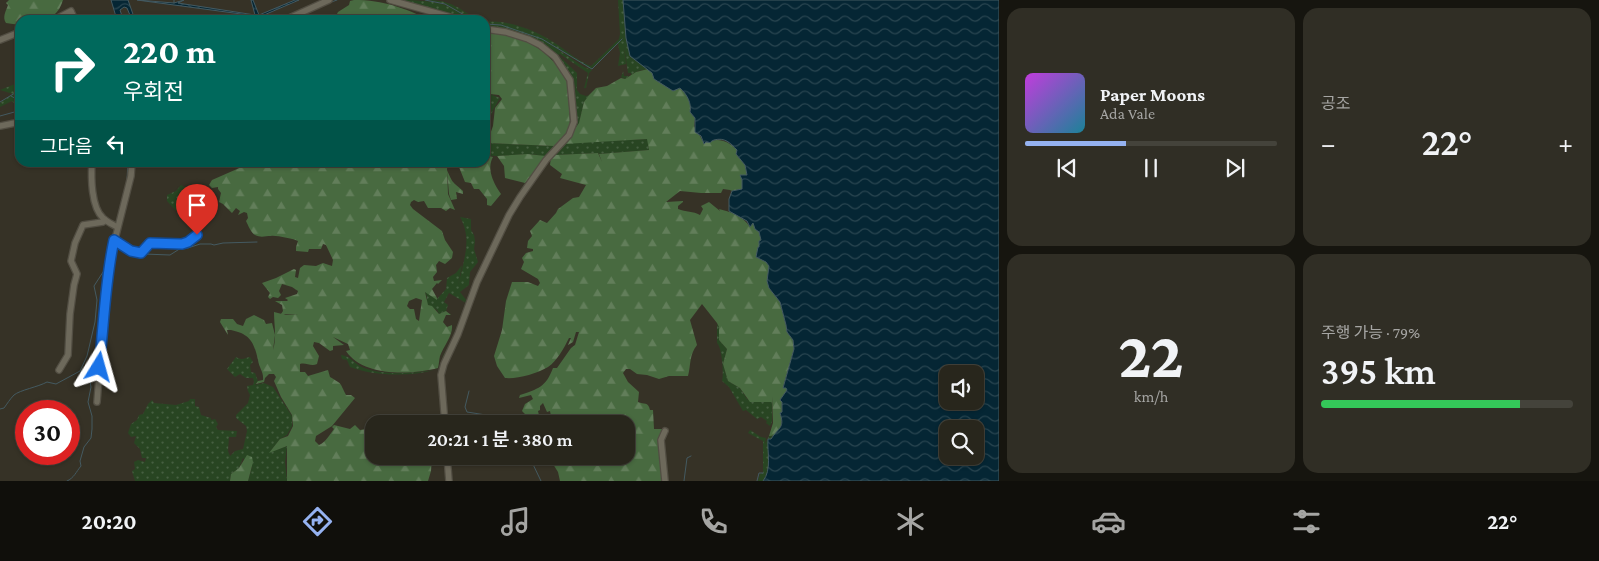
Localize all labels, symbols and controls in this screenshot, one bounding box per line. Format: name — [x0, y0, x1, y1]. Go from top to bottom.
text: 220 m — [123, 32, 216, 71]
icon: right — [40, 35, 105, 100]
text: 우회전 — [123, 79, 184, 104]
text: Paper Moons — [1100, 84, 1205, 105]
text: 공조 — [1321, 95, 1350, 112]
text: Ada Vale — [1100, 105, 1155, 122]
text: 22° — [1422, 121, 1472, 163]
text: − — [1321, 128, 1336, 159]
text: + — [1558, 128, 1573, 159]
icon: left — [102, 130, 130, 158]
text: 그다음 — [40, 136, 92, 157]
icon: previous — [1053, 154, 1081, 182]
icon: pause — [1137, 154, 1165, 182]
icon: next — [1221, 154, 1249, 182]
pin — [176, 184, 218, 235]
icon: arrive — [183, 191, 211, 219]
text: 22 — [1118, 319, 1184, 391]
text: 주행 가능 · 79% — [1321, 324, 1420, 341]
position arrow — [72, 340, 124, 392]
text: 395 km — [1321, 350, 1436, 392]
map controls — [939, 365, 984, 465]
button: sound — [939, 365, 984, 410]
text: km/h — [1134, 388, 1168, 405]
speed limit sign: 30 — [15, 400, 80, 465]
button: search — [939, 420, 984, 465]
text: 20:21 · 1 분 · 380 m — [427, 429, 573, 450]
icon: directions — [300, 504, 335, 539]
icon: music — [498, 504, 533, 539]
icon: phone — [696, 504, 731, 539]
icon: climate — [893, 504, 928, 539]
icon: car — [1091, 504, 1126, 539]
icon: filters — [1289, 504, 1324, 539]
text: 20:20 — [81, 509, 137, 534]
text: 22° — [1487, 509, 1517, 534]

